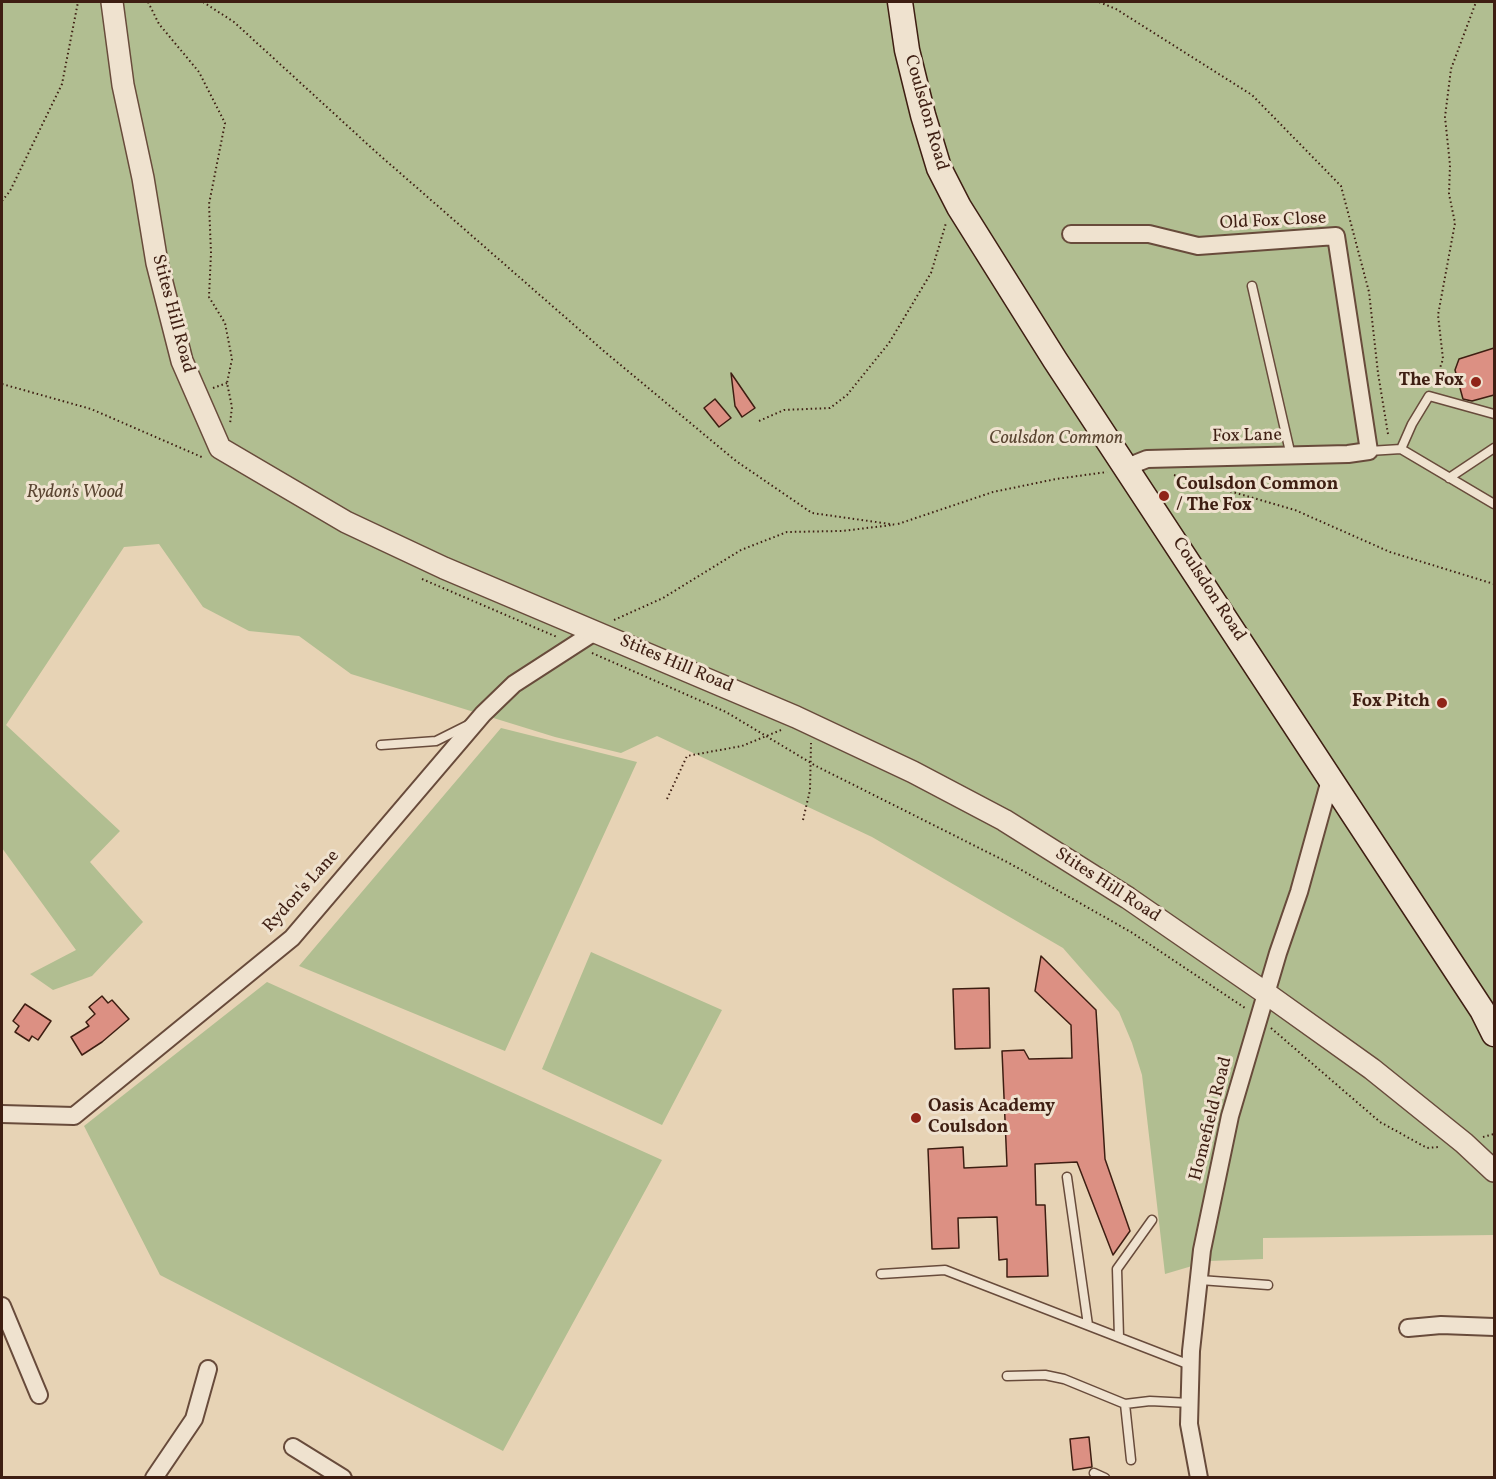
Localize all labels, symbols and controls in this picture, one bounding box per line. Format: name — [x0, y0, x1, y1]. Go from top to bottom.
street label: Coulsdon Road — [898, 53, 952, 173]
street label: Old Fox Close — [1219, 208, 1327, 236]
street label: Stites Hill Road — [146, 252, 198, 376]
place label: The Fox — [1398, 371, 1464, 393]
marker: The Fox — [1469, 375, 1483, 389]
street label: Fox Lane — [1212, 426, 1282, 448]
park label: Coulsdon Common — [989, 429, 1123, 451]
place label: Coulsdon Common / The Fox — [1176, 475, 1338, 518]
park label: Rydon's Wood — [26, 483, 124, 505]
marker: Coulsdon Common / The Fox — [1157, 489, 1171, 503]
street label: Coulsdon Road — [1166, 534, 1250, 646]
street label: Stites Hill Road — [616, 631, 736, 699]
place label: Fox Pitch — [1352, 692, 1430, 714]
marker: Fox Pitch — [1435, 696, 1449, 710]
street label: Stites Hill Road — [1050, 844, 1164, 928]
street label: Rydon's Lane — [259, 846, 345, 938]
street label: Homefield Road — [1186, 1055, 1238, 1183]
place label: Oasis Academy Coulsdon — [928, 1097, 1055, 1140]
marker: Oasis Academy Coulsdon — [909, 1111, 923, 1125]

